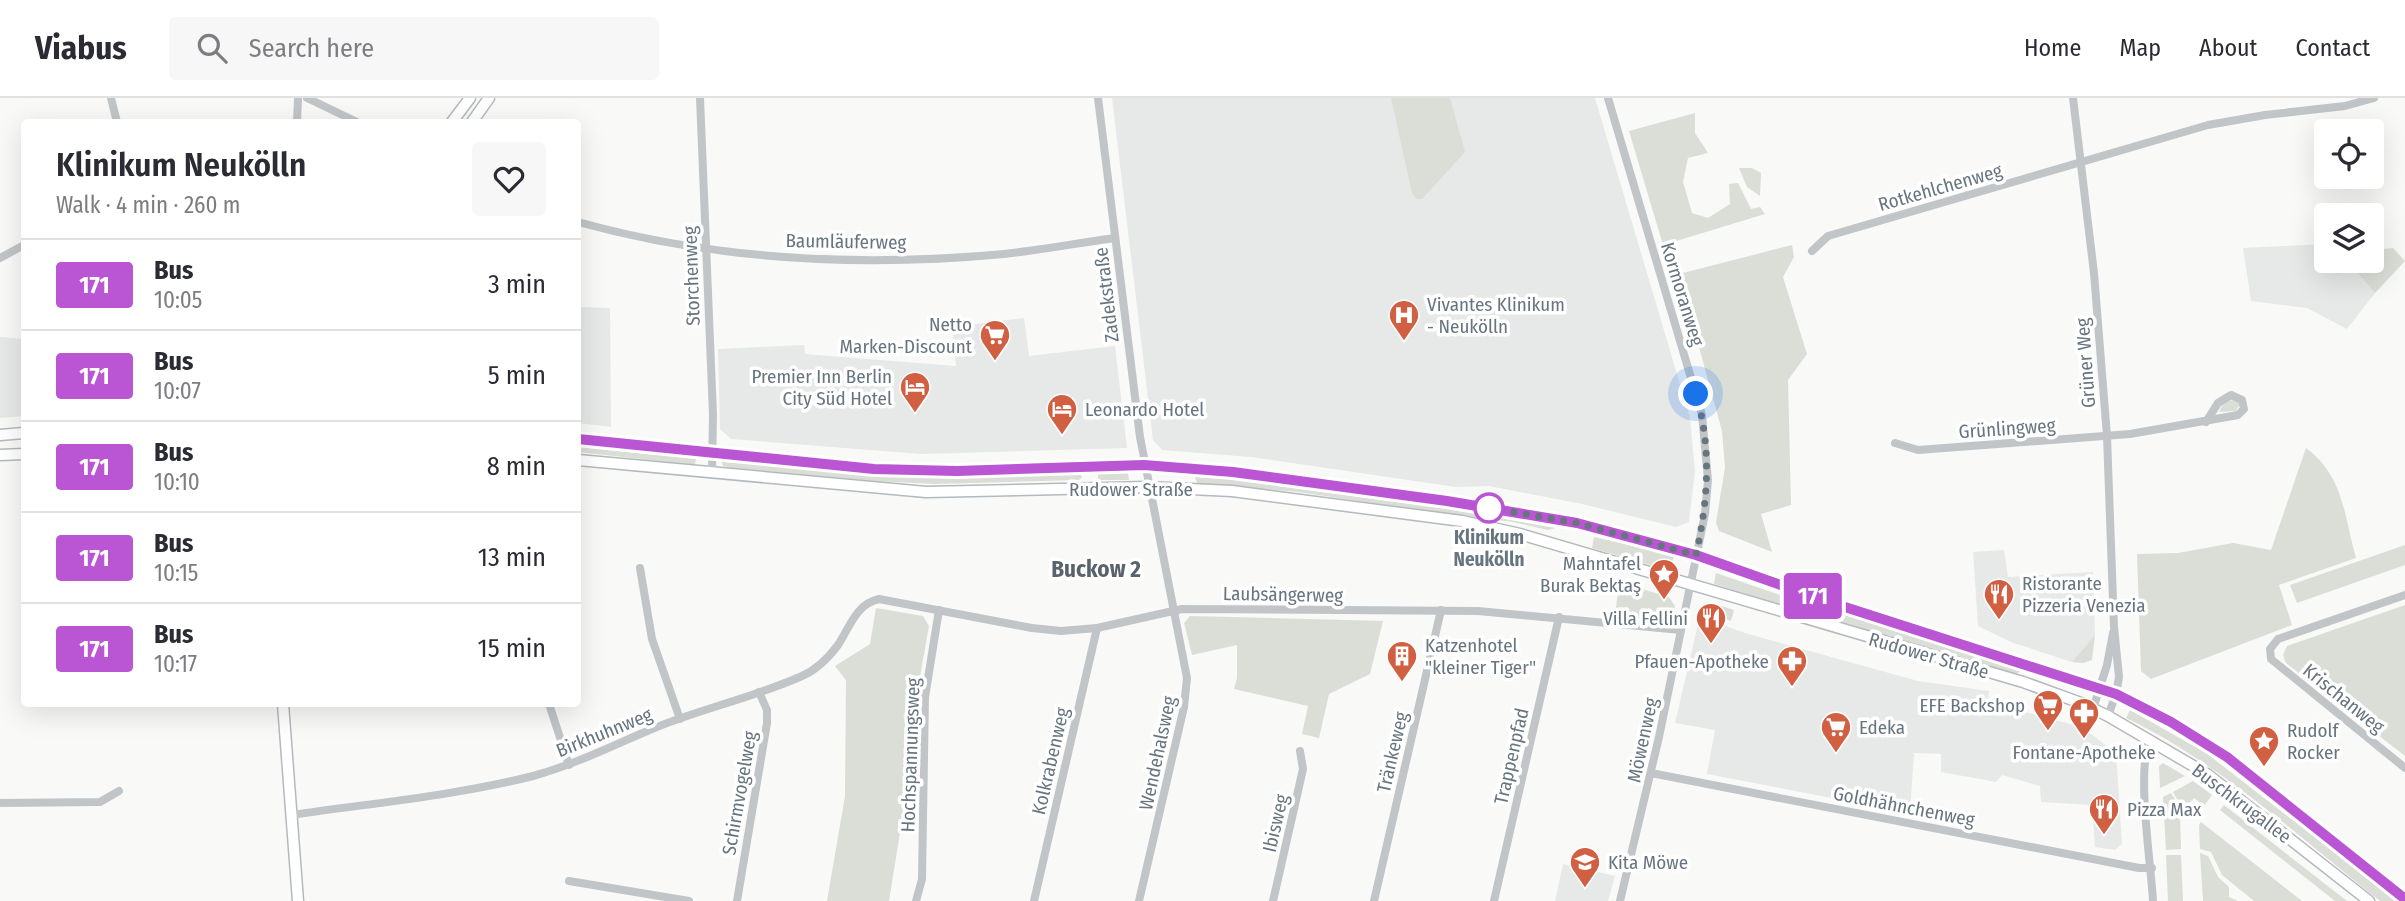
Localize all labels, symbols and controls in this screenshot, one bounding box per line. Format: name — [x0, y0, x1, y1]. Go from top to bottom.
search box — [169, 17, 659, 80]
text: Viabus — [35, 28, 127, 68]
icon: search — [193, 29, 231, 67]
text: Search here — [249, 33, 374, 64]
text: Home — [2024, 34, 2081, 62]
text: Map — [2119, 34, 2161, 62]
text: About — [2199, 34, 2257, 62]
text: Contact — [2295, 34, 2370, 62]
map controls — [2314, 119, 2384, 273]
button: locate — [2314, 119, 2384, 189]
button: heart — [472, 142, 546, 216]
text: Klinikum Neukölln — [56, 145, 306, 185]
street label: Rotkehlchenweg — [1876, 159, 2005, 216]
text: Walk · 4 min · 260 m — [56, 191, 241, 219]
button: layers — [2314, 203, 2384, 273]
street label: Storchenweg — [678, 226, 705, 326]
street label: Baumläuferweg — [785, 229, 907, 254]
street label: Kormoranweg — [1656, 240, 1709, 349]
street label: Zadekstraße — [1089, 246, 1124, 344]
text: Bus — [154, 255, 193, 286]
text: 3 min — [488, 269, 546, 300]
text: 171 — [79, 271, 110, 299]
text: 10:05 — [154, 286, 202, 314]
place label: Vivantes Klinikum - Neukölln — [1427, 293, 1565, 338]
hospital icon: Vivantes Klinikum - Neukölln — [1387, 298, 1421, 342]
place label: Netto Marken-Discount — [840, 313, 973, 358]
street label: Grüner Weg — [2071, 317, 2100, 409]
supermarket icon: Netto Marken-Discount — [978, 318, 1012, 362]
text: Bus — [154, 346, 193, 377]
text: 5 min — [488, 360, 546, 391]
text: 171 — [79, 362, 110, 390]
place label: Premier Inn Berlin City Süd Hotel — [751, 365, 892, 410]
hotel icon: Premier Inn Berlin City Süd Hotel — [898, 370, 932, 414]
your location — [1678, 376, 1713, 411]
text: 10:07 — [154, 377, 201, 405]
hotel icon: Leonardo Hotel — [1045, 392, 1079, 436]
place label: Leonardo Hotel — [1085, 398, 1204, 421]
street label: Grünlingweg — [1958, 414, 2056, 443]
text: Bus — [154, 437, 193, 468]
text: 8 min — [487, 451, 546, 482]
text: 171 — [79, 453, 110, 481]
text: 10:10 — [154, 468, 200, 496]
street label: Rudower Straße — [1069, 478, 1193, 501]
marker: Klinikum Neukölln — [1474, 493, 1504, 523]
place label: Klinikum Neukölln — [1454, 526, 1524, 571]
text: Bus — [154, 528, 193, 559]
text: 13 min — [478, 542, 546, 573]
text: 171 — [79, 544, 110, 572]
place label: Mahntafel Burak Bektaş — [1540, 552, 1641, 597]
district label: Buckow 2 — [1051, 555, 1141, 583]
place icon: Mahntafel Burak Bektaş — [1647, 557, 1681, 601]
text: 10:15 — [154, 559, 198, 587]
place label: Ristorante Pizzeria Venezia — [2022, 572, 2146, 617]
line badge: 171 — [1773, 573, 1853, 619]
restaurant icon: Ristorante Pizzeria Venezia — [1982, 577, 2016, 621]
street label: Laubsängerweg — [1223, 582, 1343, 607]
text: 171 — [1798, 582, 1828, 610]
restaurant icon: Villa Fellini — [1694, 601, 1728, 645]
place label: Villa Fellini — [1603, 607, 1688, 630]
text: Bus — [154, 619, 193, 650]
street label: Rudower Straße — [1866, 627, 1992, 684]
text: 15 min — [478, 633, 546, 664]
place label: Katzenhotel "kleiner Tiger" — [1425, 634, 1536, 679]
text: 171 — [79, 635, 110, 663]
building icon: Katzenhotel "kleiner Tiger" — [1385, 639, 1419, 683]
pharmacy icon: Pfauen-Apotheke — [1775, 644, 1809, 688]
text: 10:17 — [154, 650, 197, 678]
place label: Pfauen-Apotheke — [1634, 650, 1769, 673]
street label: Krischanweg — [2298, 659, 2389, 738]
street label: Hochspannungsweg — [896, 677, 925, 833]
supermarket icon: EFE Backshop — [2031, 688, 2065, 732]
street label: Wendehalsweg — [1134, 694, 1181, 812]
place label: EFE Backshop — [1920, 694, 2025, 717]
street label: Möwenweg — [1622, 696, 1663, 785]
pharmacy icon: Fontane-Apotheke — [2067, 696, 2101, 740]
street label: Birkhuhnweg — [553, 703, 656, 762]
street label: Kolkrabenweg — [1027, 705, 1074, 817]
street label: Trappenpfad — [1489, 706, 1534, 807]
street label: Tränkeweg — [1372, 709, 1413, 795]
supermarket icon: Edeka — [1819, 710, 1853, 754]
place label: Edeka — [1859, 716, 1905, 739]
place label: Rudolf Rocker — [2287, 719, 2340, 764]
place icon: Rudolf Rocker — [2247, 724, 2281, 768]
street label: Schirmvogelweg — [717, 729, 762, 857]
place label: Fontane-Apotheke — [2012, 741, 2156, 764]
street label: Buschkrugallee — [2187, 759, 2296, 848]
street label: Goldhähnchenweg — [1831, 781, 1977, 831]
street label: Ibisweg — [1258, 792, 1293, 854]
restaurant icon: Pizza Max — [2087, 792, 2121, 836]
place label: Pizza Max — [2127, 798, 2202, 821]
school or university icon: Kita Möwe — [1568, 845, 1602, 889]
place label: Kita Möwe — [1608, 851, 1688, 874]

